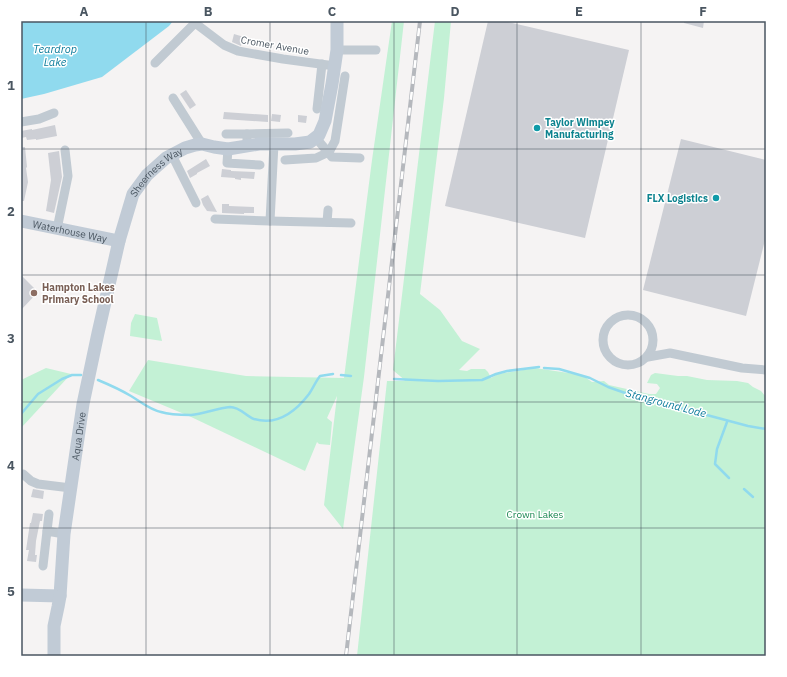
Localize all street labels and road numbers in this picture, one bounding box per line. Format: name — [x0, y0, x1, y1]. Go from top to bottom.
street label: Cromer Avenue — [240, 33, 311, 58]
street label: Sheerness Way — [127, 144, 185, 200]
street label: Waterhouse Way — [32, 218, 108, 245]
street label: Aqua Drive — [69, 411, 89, 461]

